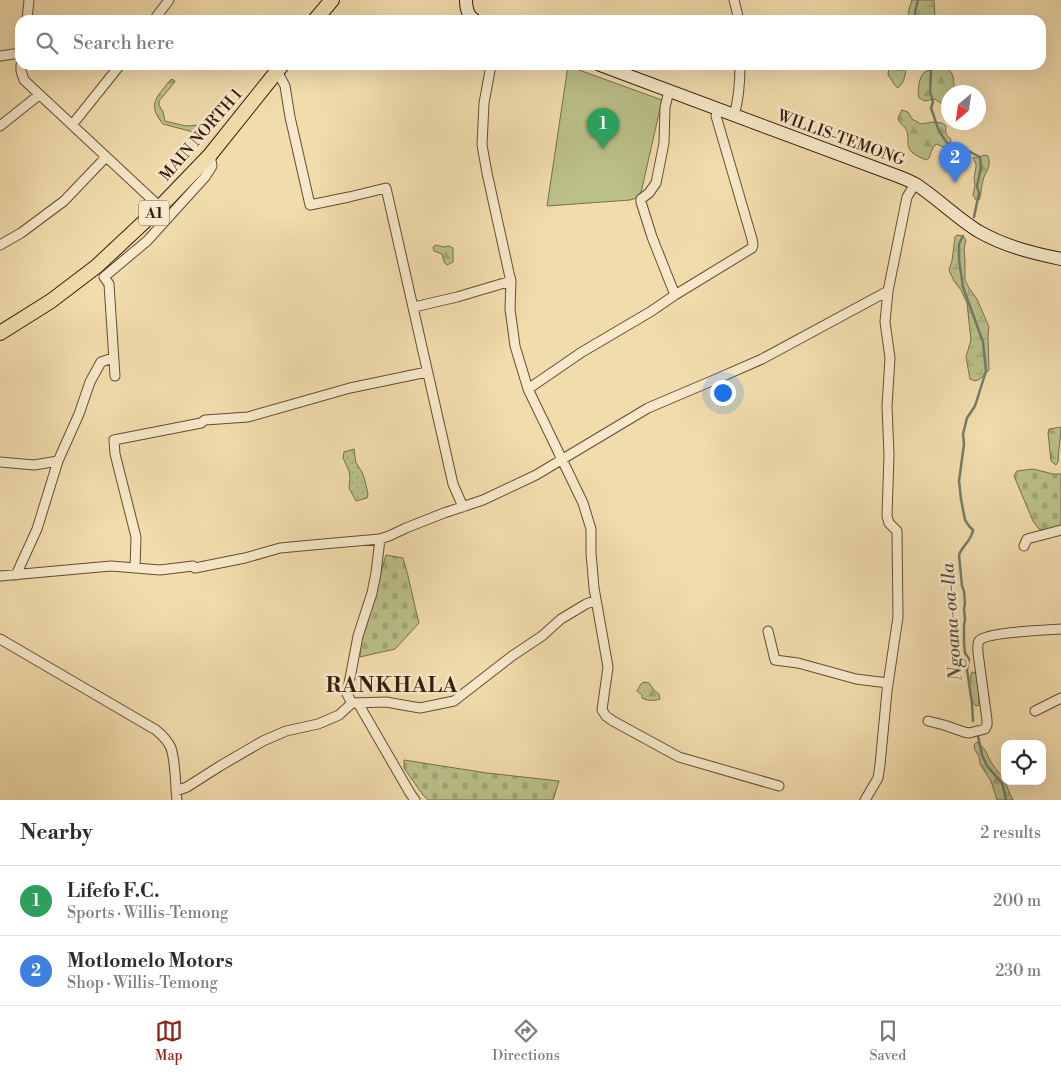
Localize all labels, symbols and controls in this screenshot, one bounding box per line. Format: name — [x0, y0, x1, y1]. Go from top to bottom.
search box — [15, 15, 1046, 70]
icon: search — [33, 29, 61, 57]
text: Search here — [73, 31, 174, 55]
street label: MAIN NORTH 1 — [155, 85, 247, 185]
north arrow — [941, 85, 986, 130]
street label: WILLIS-TEMONG — [774, 105, 908, 170]
pin: 1 — [587, 108, 619, 149]
pin: 2 — [939, 142, 971, 183]
road number: A1 — [139, 200, 169, 226]
your location — [710, 380, 736, 406]
water label: Ngoana-oa-lla — [936, 561, 968, 683]
district label: RANKHALA — [326, 673, 458, 699]
map controls — [1001, 740, 1046, 785]
button: locate — [1001, 740, 1046, 785]
text: Nearby — [20, 820, 93, 846]
text: 2 results — [980, 823, 1041, 843]
text: Lifefo F.C. — [67, 879, 159, 903]
text: 1 — [32, 891, 40, 911]
text: 200 m — [993, 891, 1041, 911]
text: Sports · Willis-Temong — [67, 903, 228, 923]
text: Motlomelo Motors — [67, 949, 233, 973]
text: 2 — [31, 961, 41, 981]
text: 230 m — [995, 961, 1041, 981]
text: Shop · Willis-Temong — [67, 973, 218, 993]
tab: Map — [155, 1017, 183, 1065]
tab: Directions — [492, 1017, 560, 1065]
tab: Saved — [869, 1017, 906, 1065]

